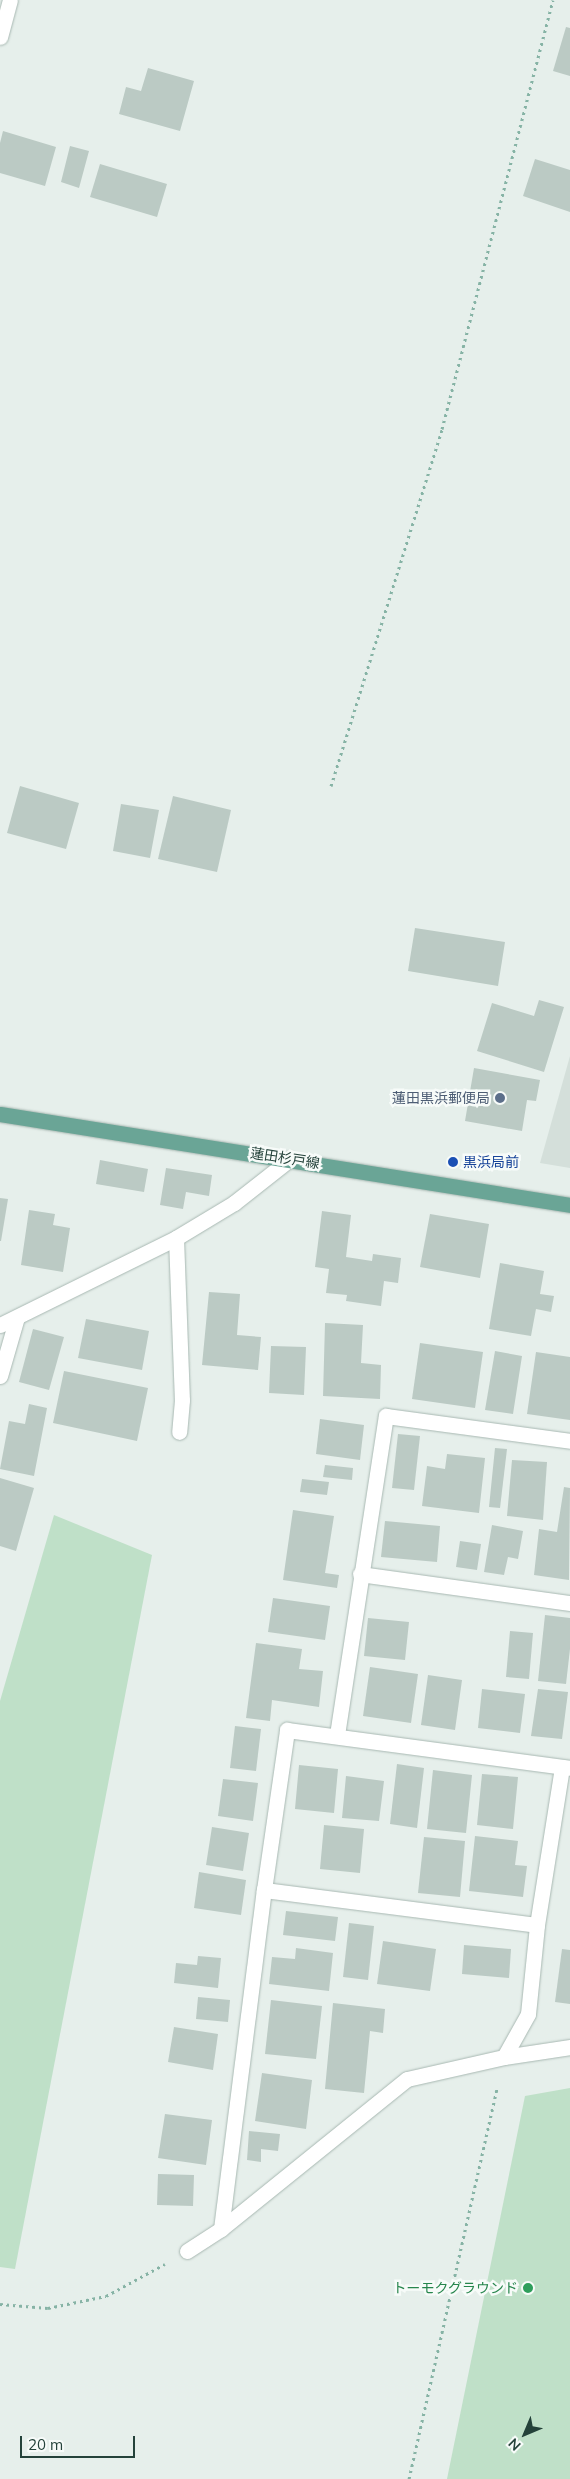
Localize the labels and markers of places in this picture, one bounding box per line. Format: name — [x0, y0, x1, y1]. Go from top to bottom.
place label: 蓮田黒浜郵便局 — [392, 1090, 490, 1106]
marker: 蓮田黒浜郵便局 — [494, 1092, 506, 1104]
place label: 黒浜局前 — [463, 1154, 519, 1170]
marker: 黒浜局前 — [447, 1156, 459, 1168]
place label: トーモクグラウンド — [392, 2280, 518, 2296]
marker: トーモクグラウンド — [522, 2282, 534, 2294]

